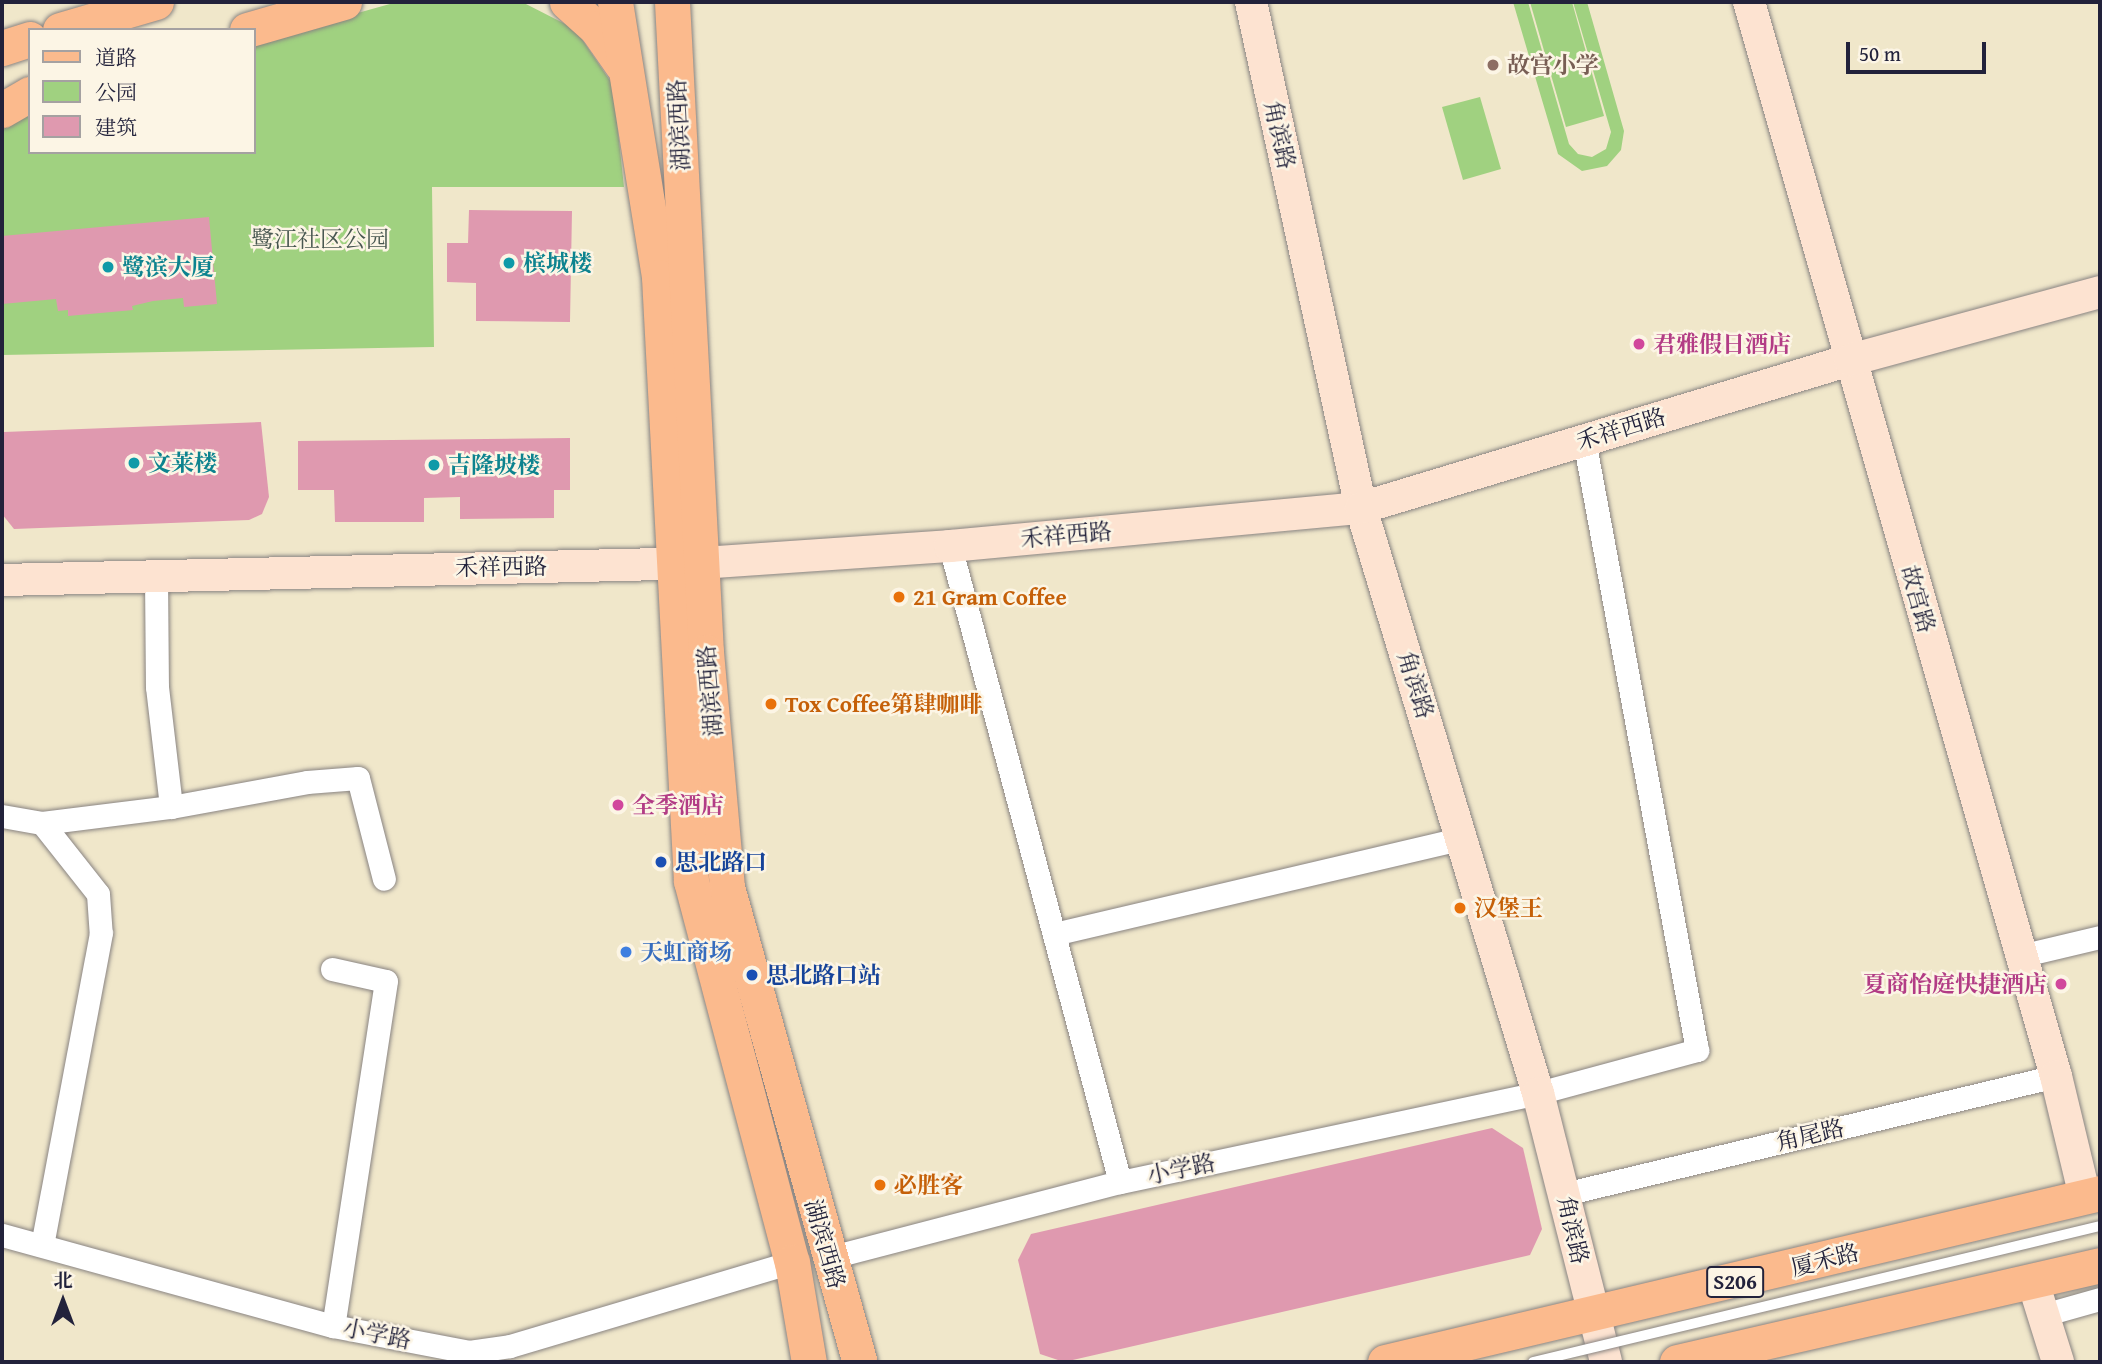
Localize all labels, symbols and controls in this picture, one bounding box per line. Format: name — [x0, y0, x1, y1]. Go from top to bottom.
legend — [28, 28, 256, 154]
scale bar — [1850, 28, 1990, 72]
text: 50 m — [1859, 38, 1901, 69]
text: 道路 — [95, 42, 137, 73]
place label: 故宫小学 — [1507, 51, 1599, 79]
marker: 故宫小学 — [1485, 57, 1501, 73]
text: 公园 — [95, 77, 137, 108]
street label: 湖滨西路 — [663, 78, 695, 172]
street label: 角滨路 — [1259, 98, 1301, 172]
text: 建筑 — [95, 112, 137, 143]
park label: 鹭江社区公园 — [251, 225, 389, 253]
place label: 槟城楼 — [523, 249, 592, 277]
place label: 鹭滨大厦 — [122, 253, 214, 281]
marker: 槟城楼 — [501, 255, 517, 271]
marker: 鹭滨大厦 — [100, 259, 116, 275]
place label: 君雅假日酒店 — [1653, 330, 1791, 358]
marker: 君雅假日酒店 — [1631, 336, 1647, 352]
street label: 禾祥西路 — [1573, 402, 1669, 456]
place label: 文莱楼 — [148, 449, 217, 477]
place label: 吉隆坡楼 — [448, 451, 540, 479]
marker: 文莱楼 — [126, 455, 142, 471]
marker: 吉隆坡楼 — [426, 457, 442, 473]
street label: 禾祥西路 — [1019, 517, 1113, 553]
street label: 禾祥西路 — [455, 552, 547, 582]
street label: 故宫路 — [1895, 562, 1941, 636]
place label: 21 Gram Coffee — [913, 583, 1067, 611]
marker: 21 Gram Coffee — [891, 589, 907, 605]
street label: 湖滨西路 — [692, 644, 728, 738]
street label: 角滨路 — [1393, 648, 1439, 722]
place label: Tox Coffee第肆咖啡 — [785, 690, 983, 718]
marker: Tox Coffee第肆咖啡 — [763, 696, 779, 712]
place label: 全季酒店 — [632, 791, 724, 819]
marker: 全季酒店 — [610, 797, 626, 813]
place label: 思北路口 — [675, 848, 767, 876]
marker: 思北路口 — [653, 854, 669, 870]
place label: 汉堡王 — [1474, 894, 1543, 922]
marker: 汉堡王 — [1452, 900, 1468, 916]
place label: 天虹商场 — [640, 938, 732, 966]
marker: 天虹商场 — [618, 944, 634, 960]
place label: 思北路口站 — [766, 961, 881, 989]
marker: 思北路口站 — [744, 967, 760, 983]
place label: 夏商怡庭快捷酒店 — [1863, 970, 2047, 998]
marker: 夏商怡庭快捷酒店 — [2053, 976, 2069, 992]
street label: 角尾路 — [1773, 1114, 1847, 1156]
street label: 小学路 — [1144, 1148, 1218, 1190]
place label: 必胜客 — [894, 1171, 963, 1199]
marker: 必胜客 — [872, 1177, 888, 1193]
street label: 角滨路 — [1552, 1193, 1594, 1267]
street label: 湖滨西路 — [799, 1196, 851, 1292]
street label: 厦禾路 — [1788, 1238, 1862, 1282]
road number: S206 — [1705, 1264, 1765, 1300]
north arrow — [28, 1266, 98, 1336]
text: 北 — [53, 1266, 73, 1294]
street label: 小学路 — [341, 1314, 413, 1354]

